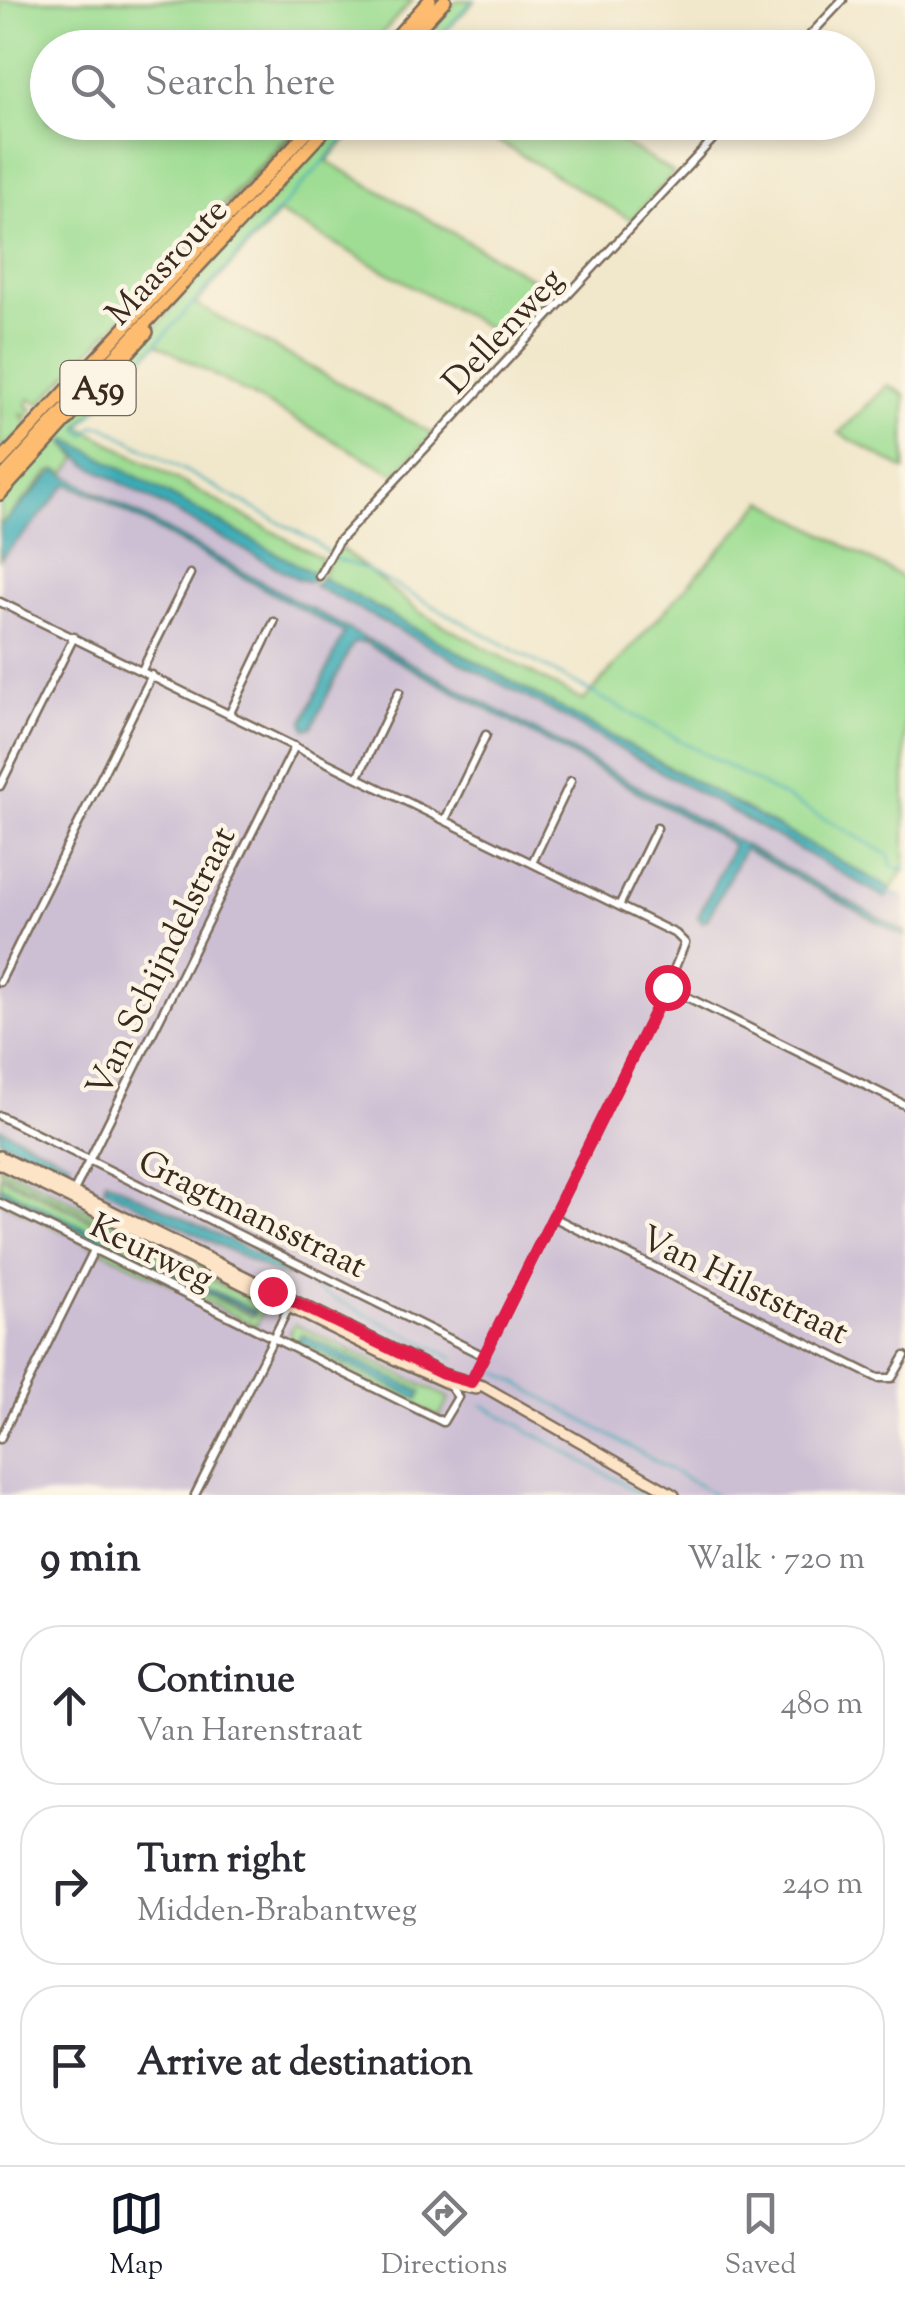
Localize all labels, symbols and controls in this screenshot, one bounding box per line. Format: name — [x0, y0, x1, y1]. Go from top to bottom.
search box — [30, 30, 875, 140]
icon: search — [65, 58, 120, 113]
text: Search here — [145, 58, 336, 112]
street label: Maasroute — [96, 188, 241, 339]
street label: Dellenweg — [432, 257, 577, 407]
road number: A59 — [61, 361, 136, 415]
street label: Van Schijndelstraat — [75, 819, 251, 1107]
route start — [645, 965, 691, 1011]
street label: Gragtmansstraat — [129, 1139, 374, 1294]
street label: Keurweg — [80, 1202, 221, 1306]
street label: Van Hilststraat — [631, 1215, 856, 1360]
route end — [250, 1269, 296, 1315]
text: 9 min — [40, 1530, 141, 1590]
text: Walk · 720 m — [687, 1537, 865, 1583]
text: Continue — [137, 1655, 295, 1709]
icon: ahead — [42, 1678, 97, 1733]
text: 480 m — [781, 1682, 863, 1728]
text: Van Harenstraat — [137, 1709, 363, 1755]
text: Turn right — [137, 1835, 305, 1889]
icon: right — [42, 1858, 97, 1913]
text: 240 m — [782, 1862, 863, 1908]
text: Midden-Brabantweg — [137, 1889, 417, 1935]
icon: arrive — [42, 2038, 97, 2093]
text: Arrive at destination — [137, 2038, 473, 2092]
tab: Map — [109, 2186, 164, 2286]
tab: Directions — [381, 2186, 507, 2286]
tab: Saved — [724, 2186, 796, 2286]

